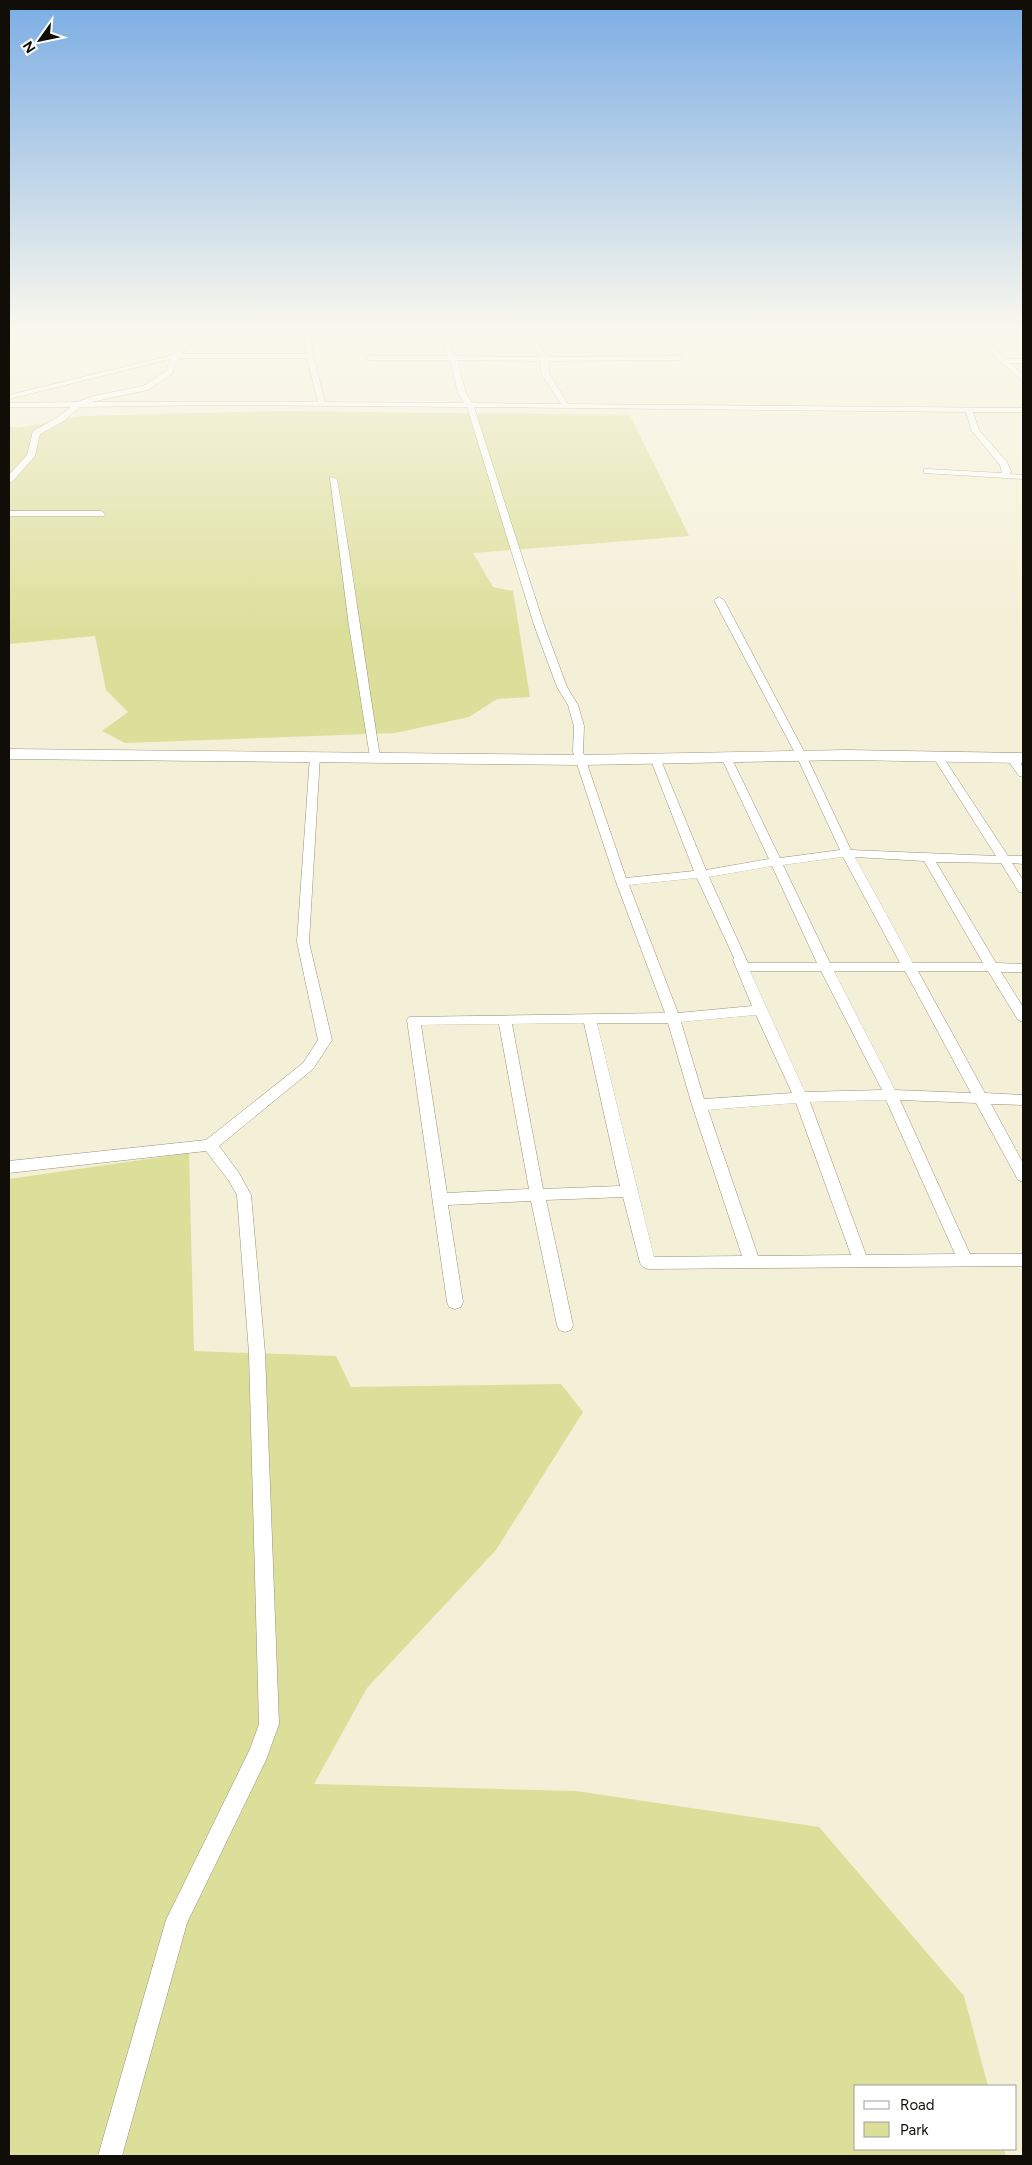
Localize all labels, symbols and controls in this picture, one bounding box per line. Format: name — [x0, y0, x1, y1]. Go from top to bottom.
north arrow — [15, 15, 65, 65]
text: N — [19, 38, 40, 56]
legend — [854, 2085, 1017, 2150]
text: Road — [900, 2096, 935, 2114]
text: Park — [900, 2121, 929, 2139]

